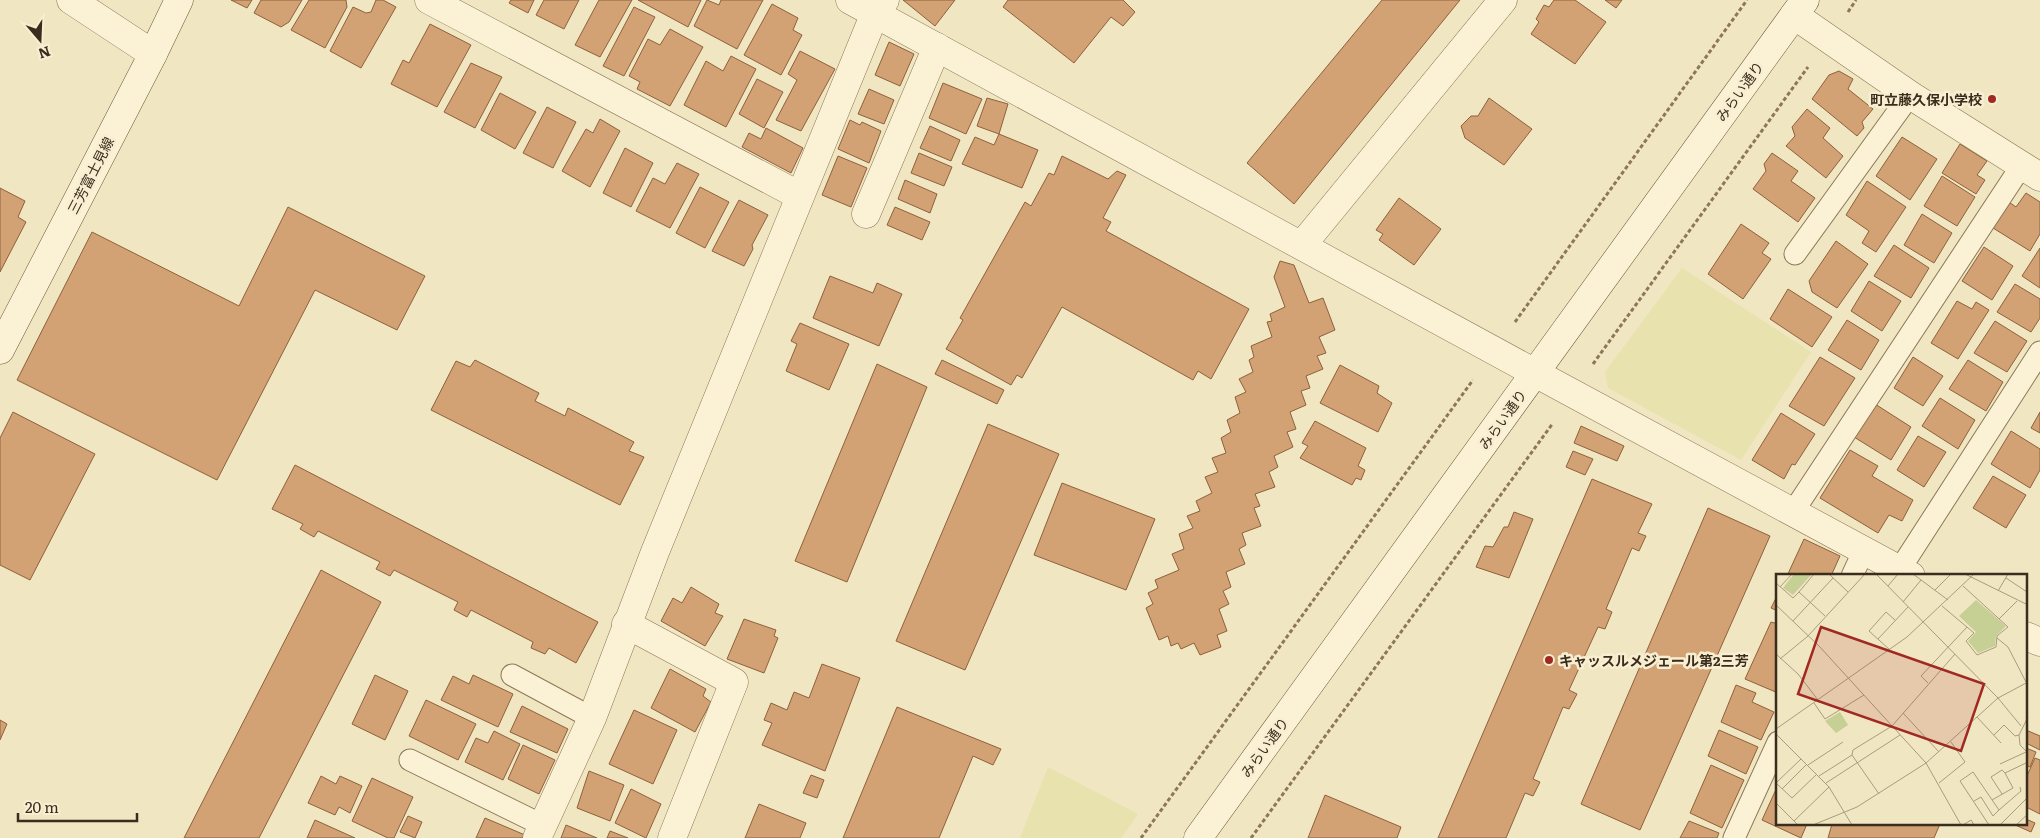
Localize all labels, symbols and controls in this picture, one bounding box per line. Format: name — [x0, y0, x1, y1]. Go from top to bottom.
north arrow — [15, 15, 65, 65]
text: N — [36, 42, 53, 65]
street label: みらい通り — [1710, 57, 1768, 125]
place label: 町立藤久保小学校 — [1870, 89, 1982, 109]
marker: 町立藤久保小学校 — [1986, 93, 1998, 105]
street label: 三芳富士見線 — [62, 133, 118, 217]
street label: みらい通り — [1473, 385, 1531, 453]
inset map — [1776, 574, 2028, 826]
place label: キャッスルメジェール第2三芳 — [1559, 650, 1749, 670]
marker: キャッスルメジェール第2三芳 — [1543, 654, 1555, 666]
street label: みらい通り — [1235, 713, 1293, 781]
scale bar — [18, 790, 136, 822]
text: 20 m — [25, 795, 59, 818]

